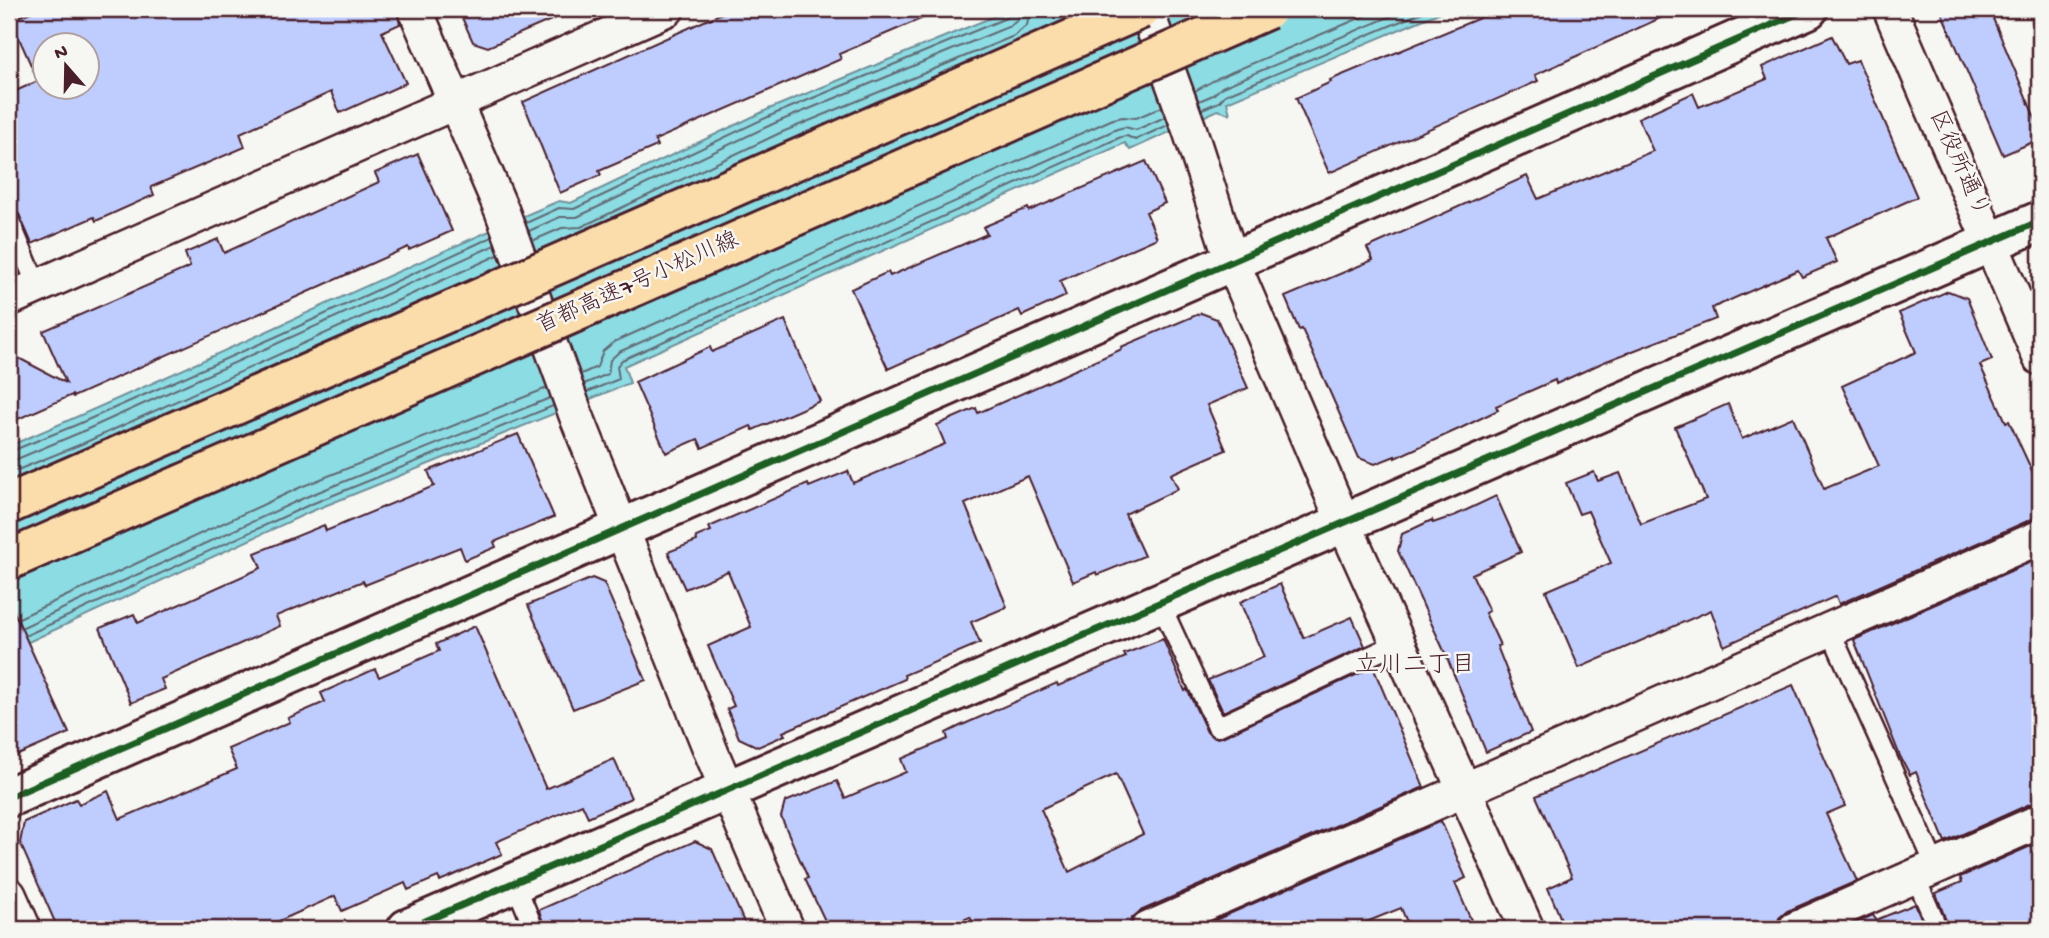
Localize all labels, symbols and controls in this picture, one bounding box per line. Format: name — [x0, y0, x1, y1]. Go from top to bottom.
north arrow — [32, 32, 102, 102]
text: N — [52, 40, 71, 66]
street label: 区役所通り — [1922, 106, 1995, 222]
street label: 首都高速7号小松川線 — [532, 226, 744, 341]
district label: 立川二丁目 — [1355, 652, 1475, 681]

